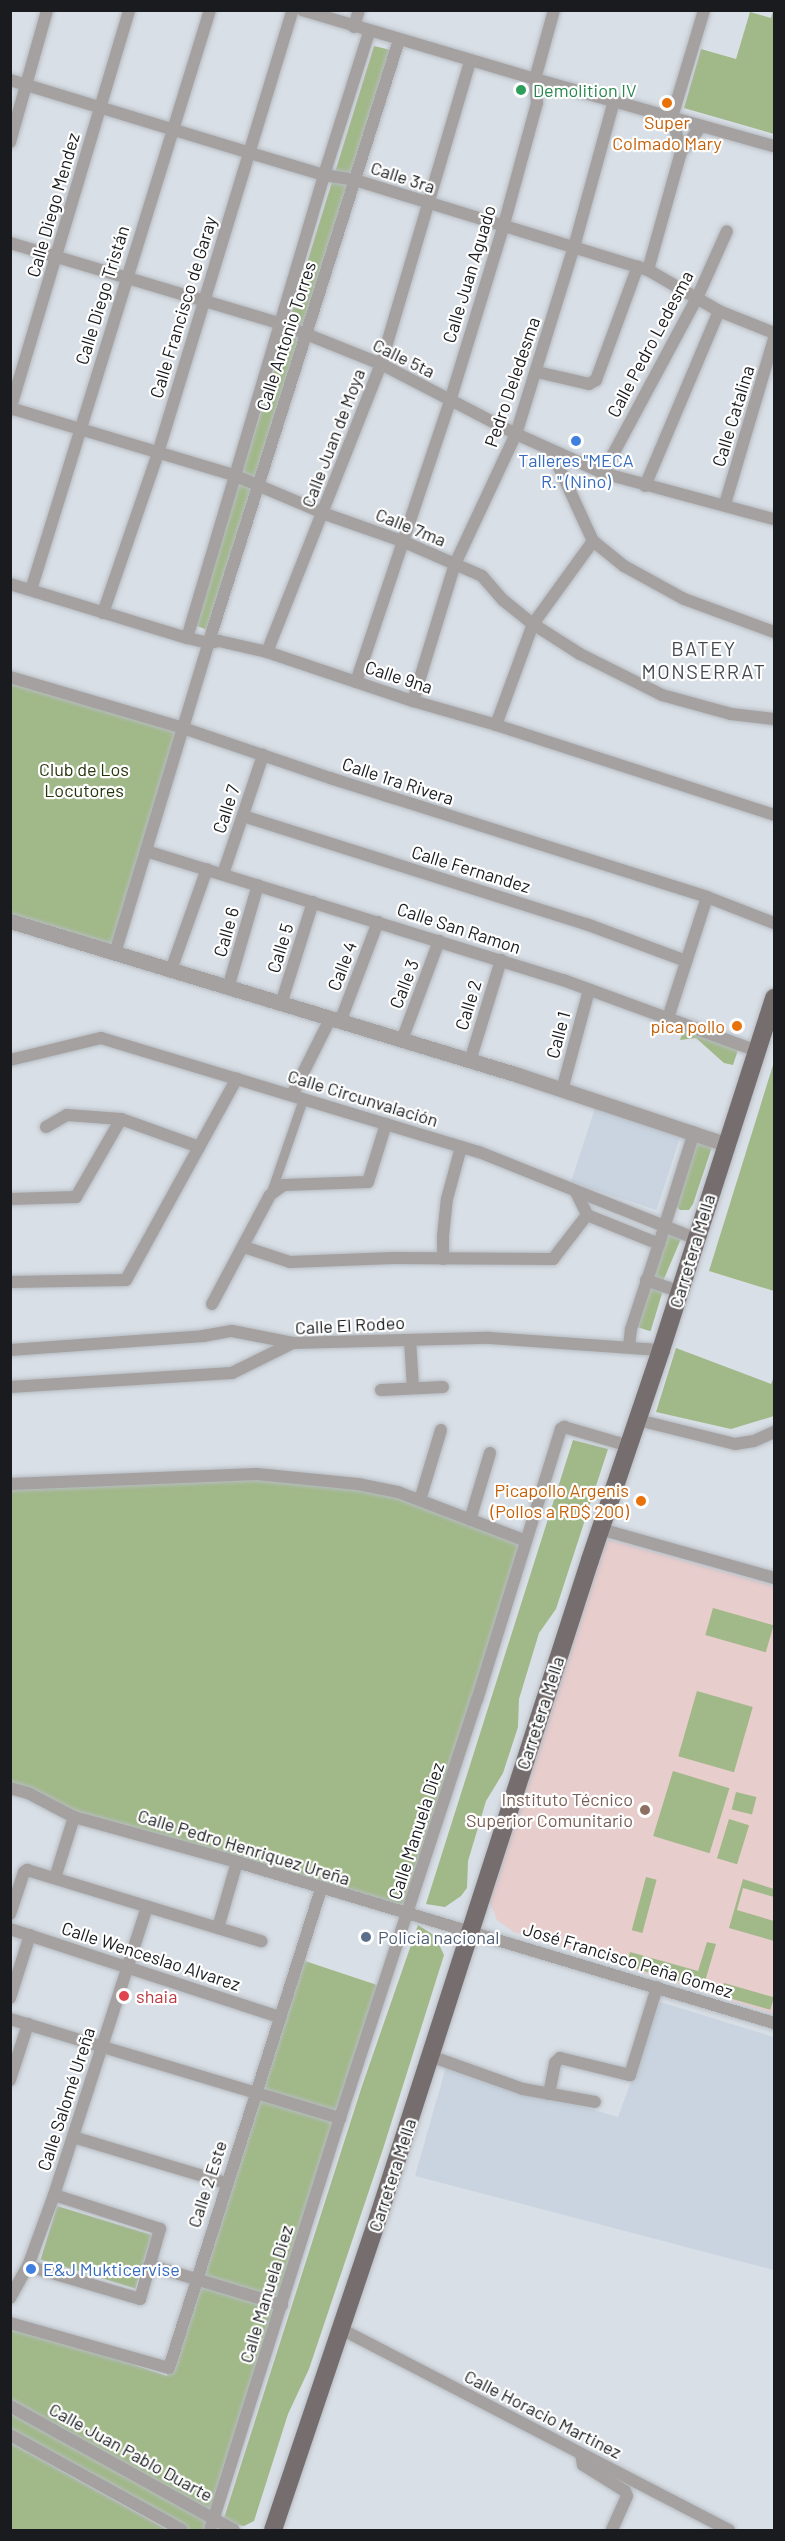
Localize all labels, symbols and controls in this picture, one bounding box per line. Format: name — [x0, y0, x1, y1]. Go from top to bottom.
place label: Demolition IV — [533, 79, 637, 101]
marker: Demolition IV — [514, 83, 528, 97]
marker: Super Colmado Mary — [660, 96, 674, 110]
place label: Super Colmado Mary — [612, 112, 722, 154]
street label: Calle Diego Mendez — [22, 130, 84, 280]
street label: Calle 3ra — [368, 156, 438, 198]
street label: Calle Juan Aguado — [438, 203, 500, 345]
street label: Calle Francisco de Garay — [145, 213, 221, 401]
street label: Calle Diego Tristán — [71, 223, 133, 367]
street label: Calle Antonio Torres — [252, 259, 320, 413]
street label: Calle Pedro Ledesma — [602, 267, 698, 421]
street label: Pedro Deledesma — [480, 314, 544, 450]
street label: Calle 5ta — [369, 334, 439, 382]
street label: Calle Catalina — [707, 363, 759, 469]
street label: Calle Juan de Moya — [297, 366, 369, 510]
marker: Talleres "MECA R." (Nino) — [569, 434, 583, 448]
place label: Talleres "MECA R." (Nino) — [518, 450, 634, 492]
street label: Calle 7ma — [373, 503, 449, 551]
district label: BATEY MONSERRAT — [642, 637, 766, 684]
street label: Calle 9na — [362, 656, 436, 698]
street label: Calle 1ra Rivera — [339, 753, 457, 809]
park label: Club de Los Locutores — [39, 759, 129, 802]
street label: Calle 7 — [208, 782, 244, 836]
street label: Calle Fernandez — [409, 841, 533, 897]
street label: Calle San Ramon — [394, 898, 524, 958]
street label: Calle 6 — [209, 905, 243, 959]
street label: Calle 5 — [262, 921, 298, 975]
street label: Calle 4 — [323, 938, 361, 994]
street label: Calle 3 — [385, 956, 423, 1012]
street label: Calle 2 — [450, 977, 486, 1033]
street label: Calle 1 — [541, 1009, 575, 1061]
place label: pica pollo — [651, 1015, 725, 1037]
marker: pica pollo — [730, 1019, 744, 1033]
street label: Calle Circunvalación — [285, 1065, 441, 1131]
street label: Carretera Mella — [664, 1192, 720, 1310]
street label: Calle El Rodeo — [294, 1311, 406, 1339]
place label: Picapollo Argenis (Pollos a RD$ 200) — [491, 1480, 629, 1522]
marker: Picapollo Argenis (Pollos a RD$ 200) — [634, 1494, 648, 1508]
street label: Carretera Mella — [512, 1654, 568, 1772]
street label: Calle Manuela Diez — [384, 1760, 448, 1902]
place label: Instituto Técnico Superior Comunitario — [466, 1789, 633, 1832]
marker: Instituto Técnico Superior Comunitario — [638, 1803, 652, 1817]
street label: Calle Pedro Henriquez Ureña — [135, 1804, 353, 1890]
street label: Calle Wenceslao Alvarez — [59, 1917, 243, 1995]
street label: José Francisco Peña Gomez — [520, 1918, 736, 2002]
place label: Policia nacional — [378, 1926, 499, 1948]
marker: Policia nacional — [359, 1930, 373, 1944]
place label: shaia — [136, 1985, 177, 2007]
marker: shaia — [117, 1989, 131, 2003]
street label: Calle Salomé Ureña — [33, 2024, 99, 2174]
street label: Carretera Mella — [364, 2116, 420, 2234]
street label: Calle 2 Este — [183, 2138, 231, 2230]
street label: Calle Manuela Diez — [235, 2223, 297, 2365]
place label: E&J Mukticervise — [43, 2258, 180, 2280]
marker: E&J Mukticervise — [24, 2262, 38, 2276]
street label: Calle Horacio Martinez — [461, 2365, 625, 2463]
street label: Calle Juan Pablo Duarte — [45, 2398, 217, 2506]

